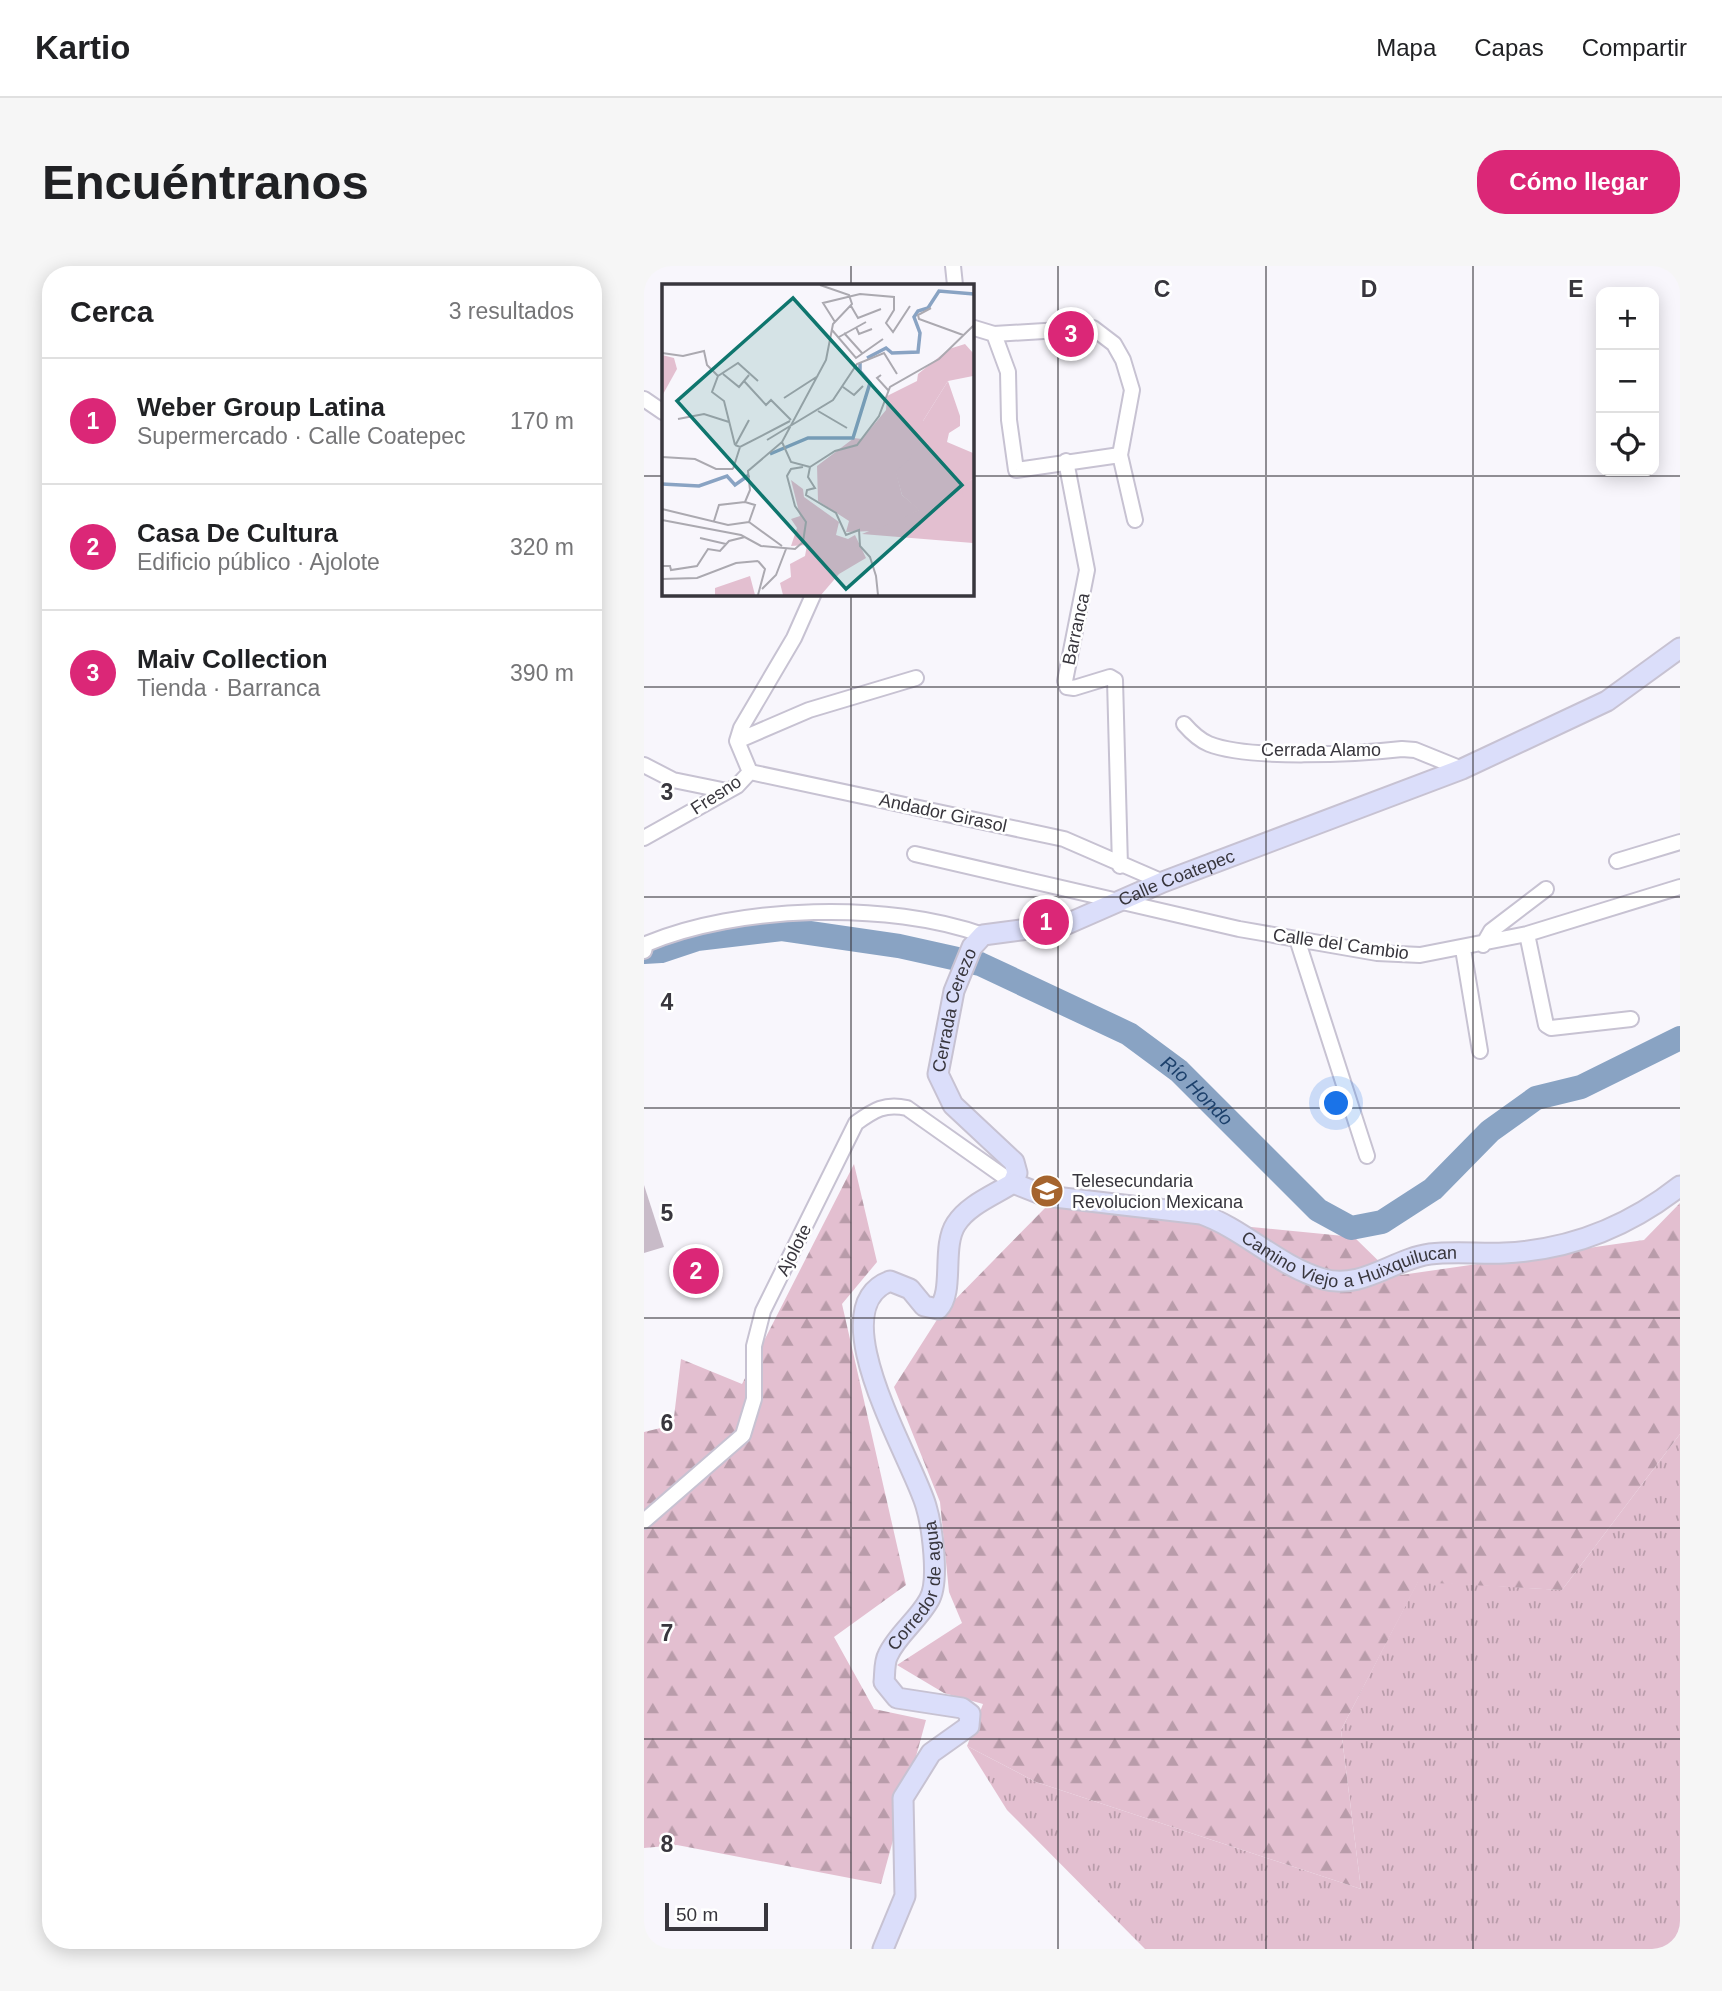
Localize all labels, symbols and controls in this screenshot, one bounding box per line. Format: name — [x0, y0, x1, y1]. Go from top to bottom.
text: Kartio — [35, 29, 130, 66]
text: Mapa — [1376, 34, 1436, 61]
text: Capas — [1474, 34, 1544, 61]
text: Compartir — [1582, 34, 1687, 61]
button: Cómo llegar — [1477, 150, 1680, 214]
text: Encuéntranos — [42, 155, 369, 209]
text: C — [1154, 276, 1170, 302]
text: D — [1361, 276, 1377, 302]
text: E — [1568, 276, 1584, 302]
inset map — [662, 284, 973, 595]
map controls — [1596, 287, 1659, 476]
button: + — [1596, 287, 1659, 350]
text: Cerca — [70, 295, 153, 328]
text: 3 resultados — [449, 298, 574, 324]
pin: 3 — [1048, 308, 1094, 360]
button: − — [1596, 350, 1659, 413]
text: Weber Group Latina — [137, 392, 385, 422]
text: 1 — [87, 408, 99, 434]
text: 170 m — [510, 408, 574, 434]
button: locate — [1596, 413, 1659, 476]
text: Supermercado · Calle Coatepec — [137, 423, 466, 449]
text: Casa De Cultura — [137, 518, 338, 548]
text: 2 — [87, 534, 99, 560]
text: 320 m — [510, 534, 574, 560]
text: Edificio público · Ajolote — [137, 549, 380, 575]
street label: Barranca — [1059, 590, 1094, 667]
text: Maiv Collection — [137, 644, 328, 674]
text: 3 — [87, 660, 99, 686]
text: 390 m — [510, 660, 574, 686]
text: Tienda · Barranca — [137, 675, 320, 701]
street label: Cerrada Alamo — [1261, 740, 1381, 760]
street label: Fresno — [687, 771, 745, 819]
text: 3 — [661, 779, 673, 805]
street label: Andador Girasol — [877, 790, 1009, 836]
street label: Calle Coatepec — [1115, 846, 1237, 910]
pin: 1 — [1023, 896, 1069, 948]
street label: Calle del Cambio — [1272, 925, 1410, 963]
street label: Cerrada Cerezo — [929, 945, 980, 1074]
text: 4 — [661, 989, 674, 1015]
water label: Río Hondo — [1157, 1052, 1237, 1130]
your location — [1319, 1086, 1353, 1120]
place label: Telesecundaria Revolucion Mexicana — [1072, 1171, 1244, 1212]
school or university icon: Telesecundaria Revolucion Mexicana — [1028, 1172, 1066, 1210]
text: 5 — [661, 1200, 674, 1226]
street label: Ajolote — [773, 1221, 815, 1279]
street label: Camino Viejo a Huixquilucan — [1238, 1227, 1457, 1291]
pin: 2 — [673, 1245, 719, 1297]
text: 6 — [661, 1410, 673, 1436]
street label: Corredor de agua — [883, 1519, 945, 1654]
text: 7 — [661, 1620, 673, 1646]
text: 8 — [661, 1831, 674, 1857]
scale bar — [665, 1900, 768, 1932]
text: 50 m — [676, 1904, 718, 1925]

